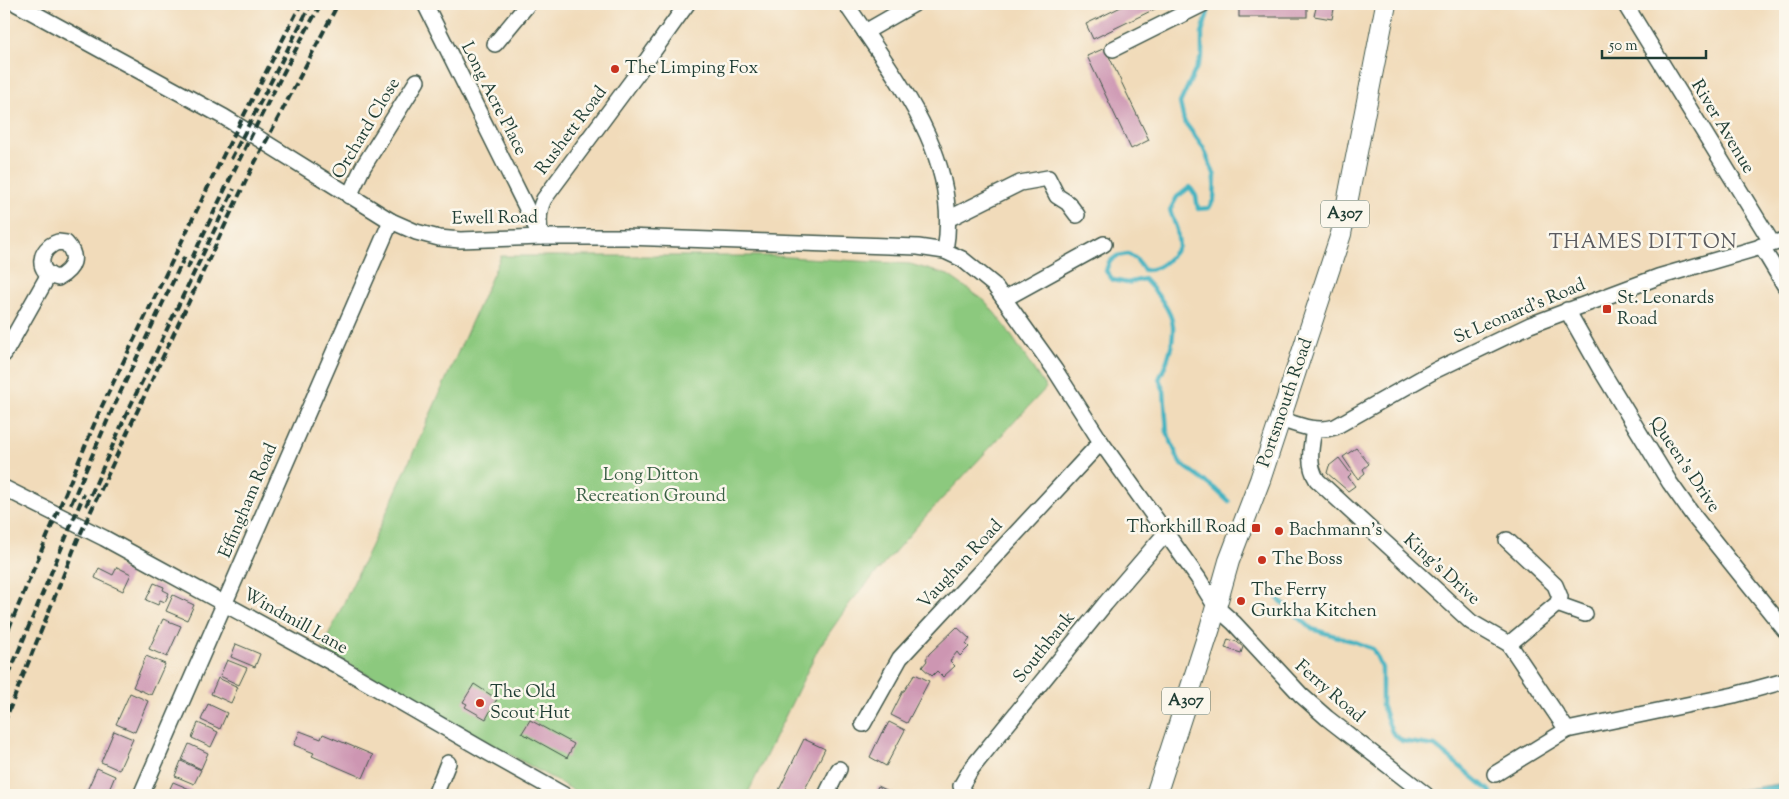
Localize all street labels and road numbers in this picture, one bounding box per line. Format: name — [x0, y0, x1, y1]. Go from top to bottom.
street label: Long Acre Place — [453, 38, 533, 160]
street label: Orchard Close — [326, 73, 408, 185]
street label: River Avenue — [1684, 75, 1760, 179]
street label: Rushett Road — [530, 81, 614, 181]
road number: A307 — [1321, 200, 1369, 228]
street label: Ewell Road — [452, 205, 538, 233]
street label: St Leonard's Road — [1450, 273, 1590, 351]
street label: Portsmouth Road — [1252, 335, 1320, 471]
street label: Queen's Drive — [1642, 412, 1726, 518]
street label: Effingham Road — [213, 439, 285, 563]
street label: Vaughan Road — [912, 514, 1010, 616]
street label: King's Drive — [1397, 528, 1485, 612]
street label: Windmill Lane — [238, 582, 352, 662]
street label: Southbank — [1008, 606, 1082, 690]
street label: Ferry Road — [1288, 654, 1370, 730]
road number: A307 — [1162, 688, 1210, 714]

